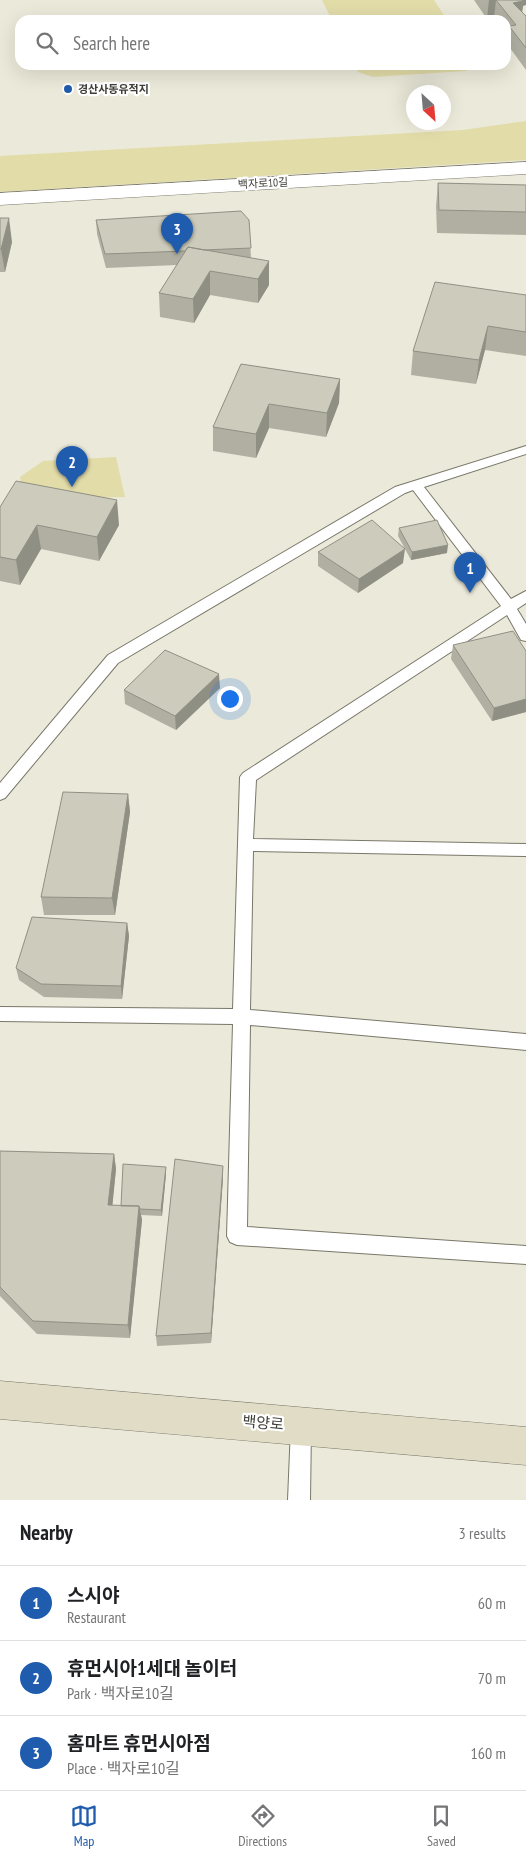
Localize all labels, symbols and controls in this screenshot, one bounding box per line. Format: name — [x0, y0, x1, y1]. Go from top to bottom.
search box — [15, 15, 511, 70]
icon: search — [33, 29, 61, 57]
text: Search here — [73, 31, 150, 55]
place label: 경산사동유적지 — [78, 82, 149, 96]
marker: 경산사동유적지 — [62, 83, 74, 95]
north arrow — [406, 85, 451, 130]
street label: 백자로10길 — [237, 175, 289, 191]
pin: 3 — [161, 213, 193, 254]
pin: 2 — [56, 446, 88, 487]
pin: 1 — [454, 552, 486, 593]
your location — [217, 686, 243, 712]
street label: 백양로 — [242, 1411, 284, 1434]
text: Nearby — [20, 1519, 73, 1546]
text: 3 results — [459, 1523, 506, 1543]
text: 스시야 — [67, 1583, 119, 1607]
text: 1 — [32, 1593, 40, 1613]
text: 60 m — [478, 1593, 506, 1613]
text: Restaurant — [67, 1607, 126, 1627]
text: 휴먼시아1세대 놀이터 — [67, 1656, 237, 1680]
text: 2 — [32, 1668, 40, 1688]
text: 70 m — [478, 1668, 506, 1688]
text: Park · 백자로10길 — [67, 1683, 174, 1703]
text: 홈마트 휴먼시아점 — [67, 1731, 211, 1755]
text: 3 — [32, 1743, 40, 1763]
text: 160 m — [471, 1743, 506, 1763]
text: Place · 백자로10길 — [67, 1758, 180, 1778]
tab: Map — [70, 1802, 98, 1850]
tab: Directions — [238, 1802, 287, 1850]
tab: Saved — [427, 1802, 456, 1850]

